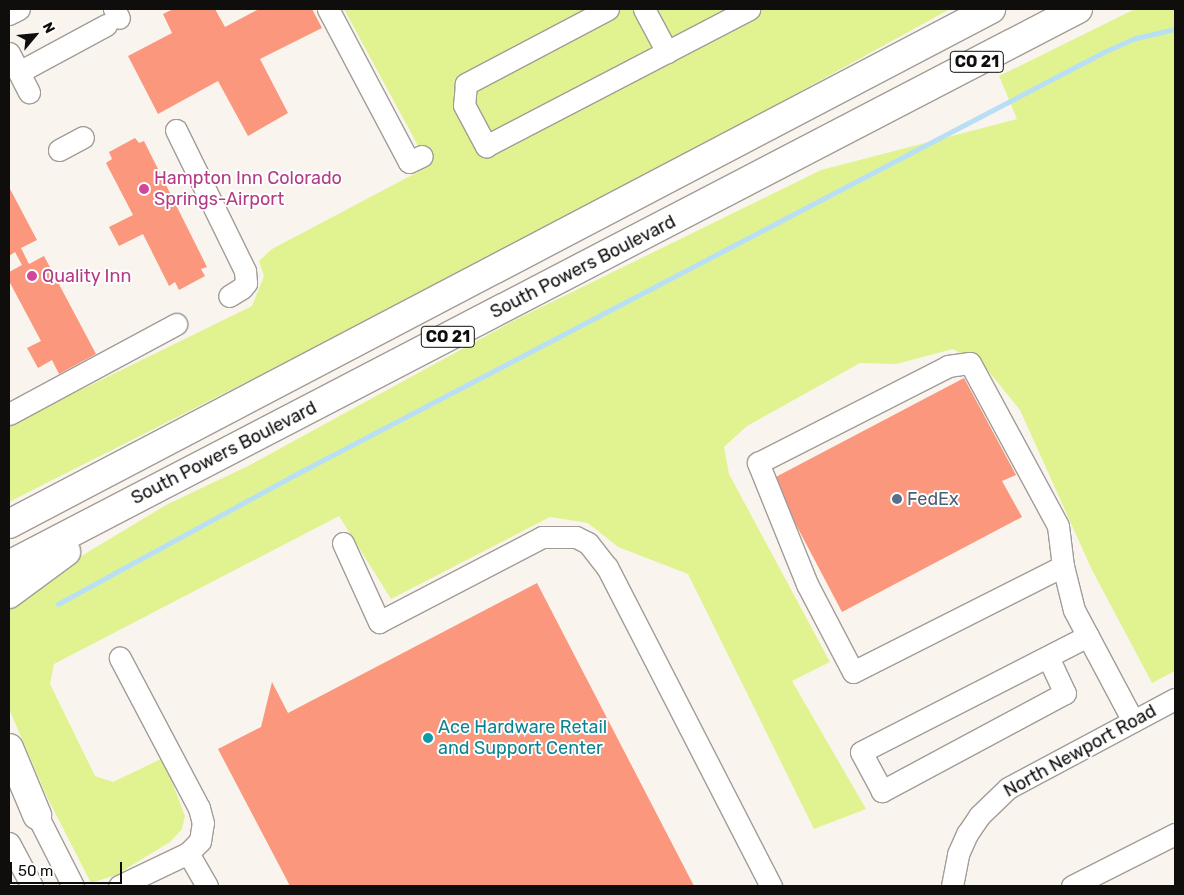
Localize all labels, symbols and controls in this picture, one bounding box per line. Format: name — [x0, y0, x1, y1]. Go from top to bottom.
north arrow — [10, 10, 60, 60]
text: N — [39, 19, 59, 36]
road number: CO 21 — [950, 48, 1004, 76]
place label: Hampton Inn Colorado Springs-Airport — [154, 168, 342, 210]
marker: Hampton Inn Colorado Springs-Airport — [138, 183, 150, 195]
street label: South Powers Boulevard — [487, 211, 679, 323]
place label: Quality Inn — [42, 265, 132, 287]
marker: Quality Inn — [26, 270, 38, 282]
road number: CO 21 — [420, 324, 476, 351]
street label: South Powers Boulevard — [128, 397, 320, 509]
place label: FedEx — [907, 488, 959, 510]
marker: FedEx — [891, 493, 903, 505]
street label: North Newport Road — [1000, 700, 1160, 802]
place label: Ace Hardware Retail and Support Center — [438, 717, 607, 760]
marker: Ace Hardware Retail and Support Center — [422, 732, 434, 744]
scale bar — [12, 852, 125, 884]
text: 50 m — [18, 862, 53, 880]

